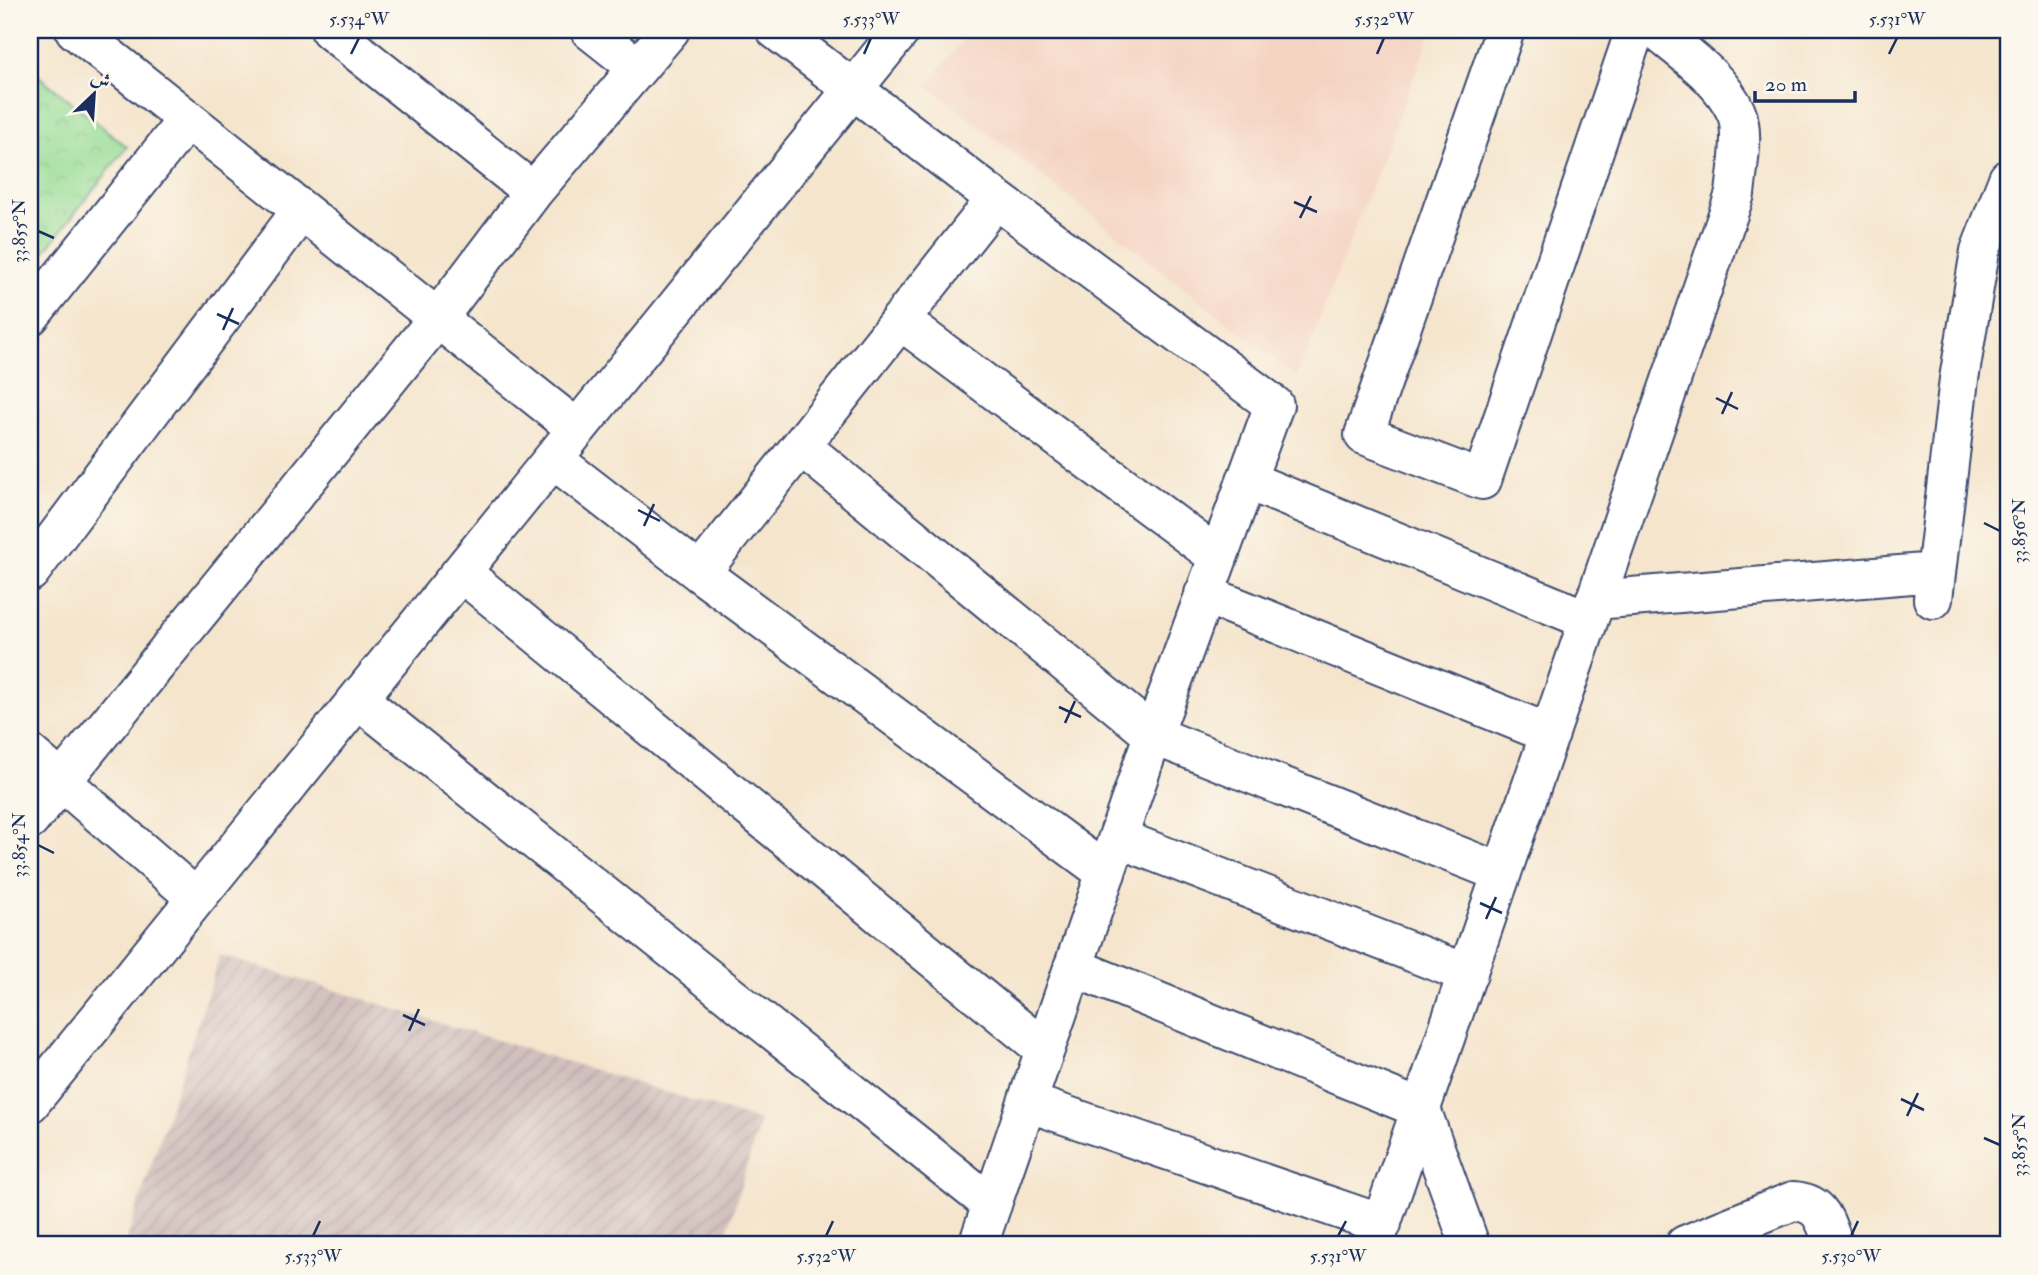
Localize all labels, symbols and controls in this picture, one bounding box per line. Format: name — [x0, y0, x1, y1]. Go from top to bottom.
text: 5.534°W — [329, 8, 390, 31]
text: 5.533°W — [842, 8, 900, 31]
text: 5.532°W — [1354, 8, 1414, 31]
text: 5.531°W — [1869, 8, 1926, 31]
north arrow — [60, 60, 130, 130]
scale bar — [1755, 60, 1854, 104]
text: ش — [87, 65, 114, 94]
text: 20 m — [1765, 71, 1807, 98]
text: 33.855°N — [8, 199, 31, 263]
text: 33.856°N — [2008, 498, 2031, 564]
text: 33.854°N — [8, 812, 31, 878]
text: 33.855°N — [2008, 1113, 2031, 1177]
text: 5.533°W — [284, 1245, 342, 1268]
text: 5.532°W — [796, 1245, 856, 1268]
text: 5.531°W — [1310, 1245, 1367, 1268]
text: 5.530°W — [1821, 1245, 1881, 1268]

